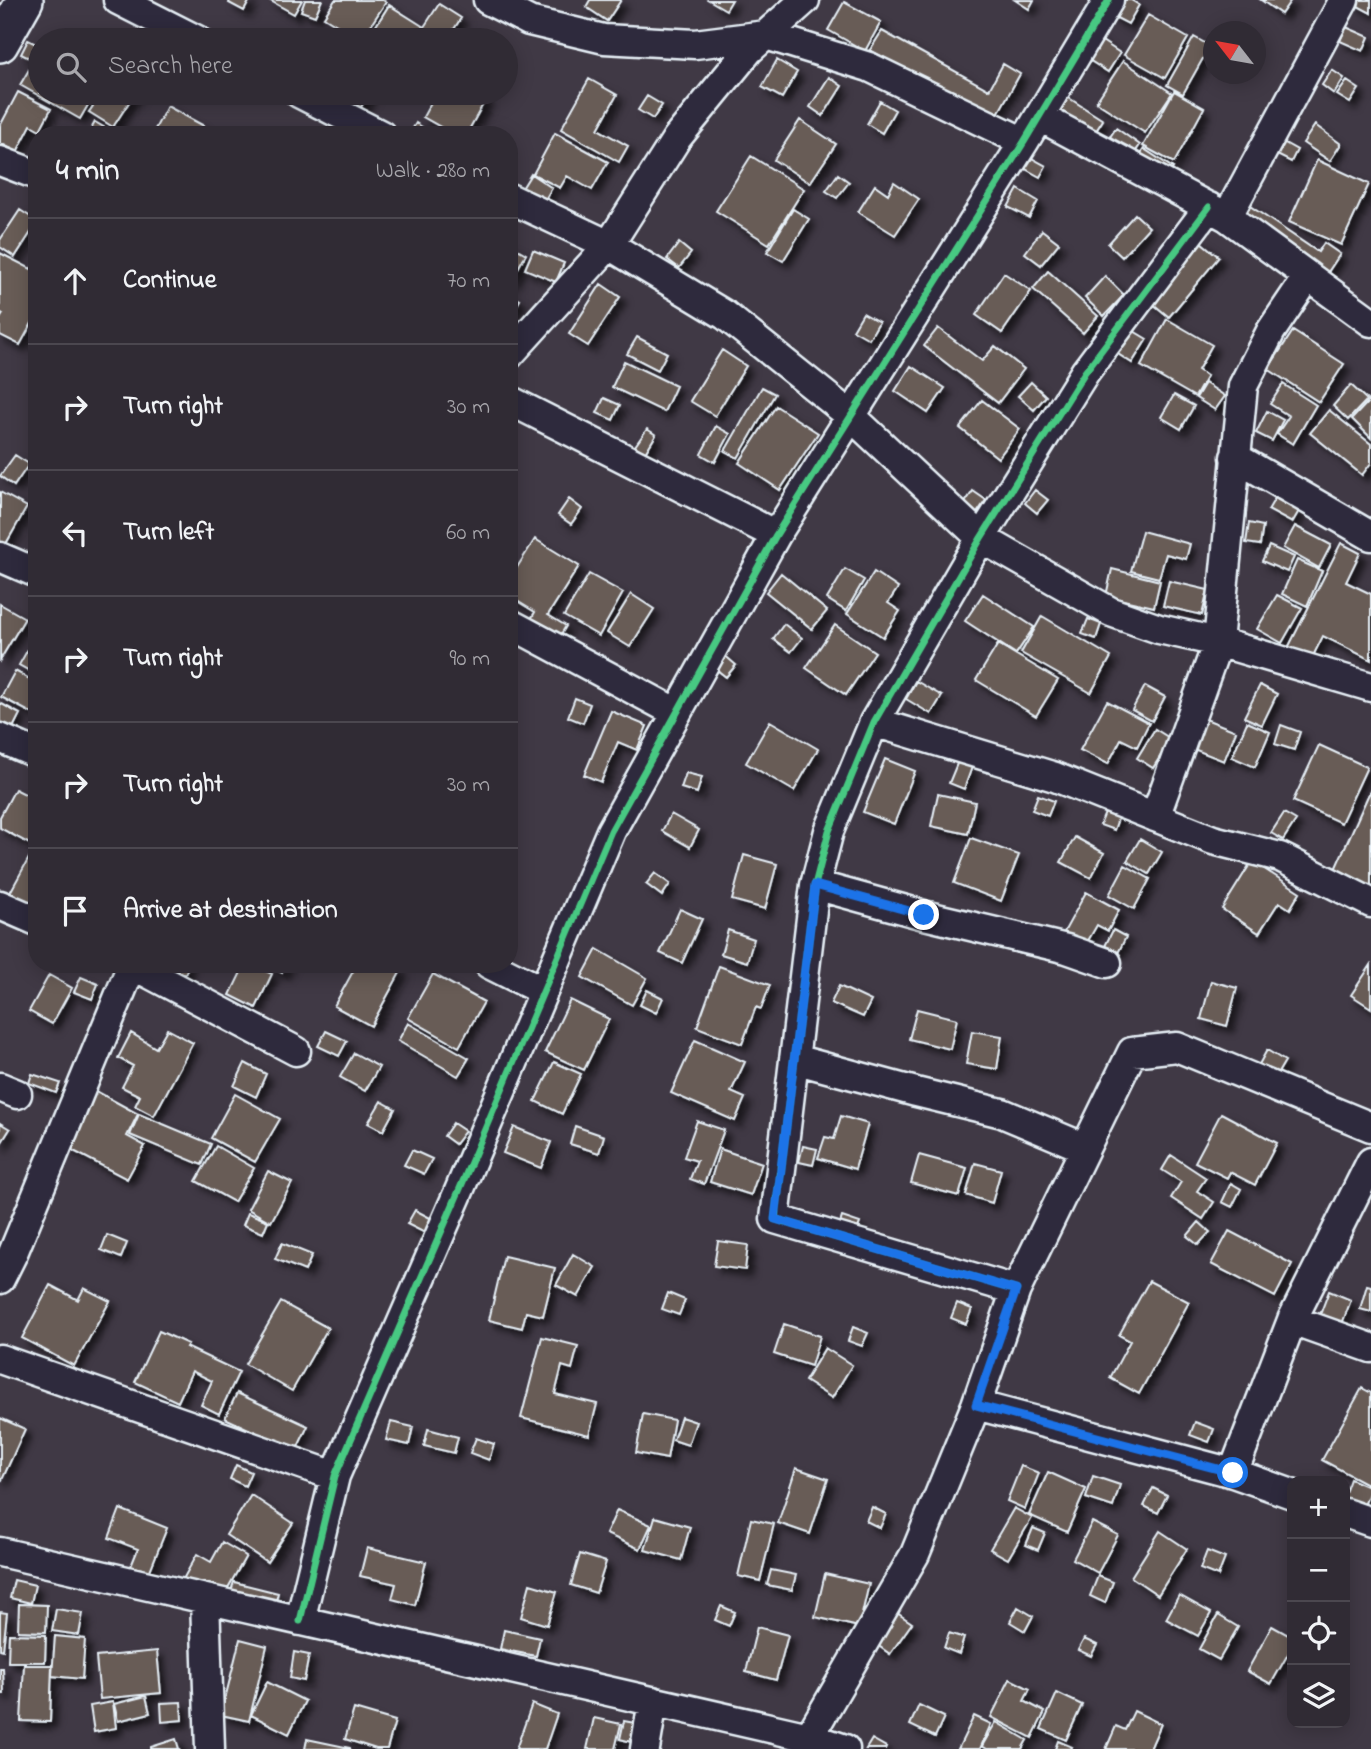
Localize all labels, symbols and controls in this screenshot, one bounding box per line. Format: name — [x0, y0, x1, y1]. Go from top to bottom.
north arrow — [1203, 21, 1266, 84]
search box — [28, 28, 518, 105]
icon: search — [52, 48, 90, 86]
text: Search here — [108, 48, 233, 86]
text: 4 min — [56, 150, 119, 194]
text: Walk · 280 m — [376, 155, 490, 188]
icon: ahead — [56, 262, 94, 300]
text: Continue — [123, 262, 216, 300]
text: 70 m — [447, 265, 490, 298]
icon: right — [56, 388, 94, 426]
text: Turn right — [123, 388, 223, 426]
text: 30 m — [447, 391, 490, 424]
icon: left — [56, 514, 94, 552]
text: Turn left — [123, 514, 214, 552]
text: 60 m — [446, 517, 490, 550]
icon: right — [56, 640, 94, 678]
text: Turn right — [123, 640, 223, 678]
text: 90 m — [450, 643, 490, 676]
icon: right — [56, 766, 94, 804]
text: Turn right — [123, 766, 223, 804]
text: 30 m — [447, 769, 490, 802]
icon: arrive — [56, 892, 94, 930]
text: Arrive at destination — [123, 892, 338, 930]
route end — [908, 899, 939, 930]
route start — [1217, 1457, 1248, 1488]
map controls — [1287, 1476, 1350, 1728]
button: + — [1287, 1476, 1350, 1539]
button: − — [1287, 1539, 1350, 1602]
button: locate — [1287, 1602, 1350, 1665]
button: layers — [1287, 1665, 1350, 1728]

